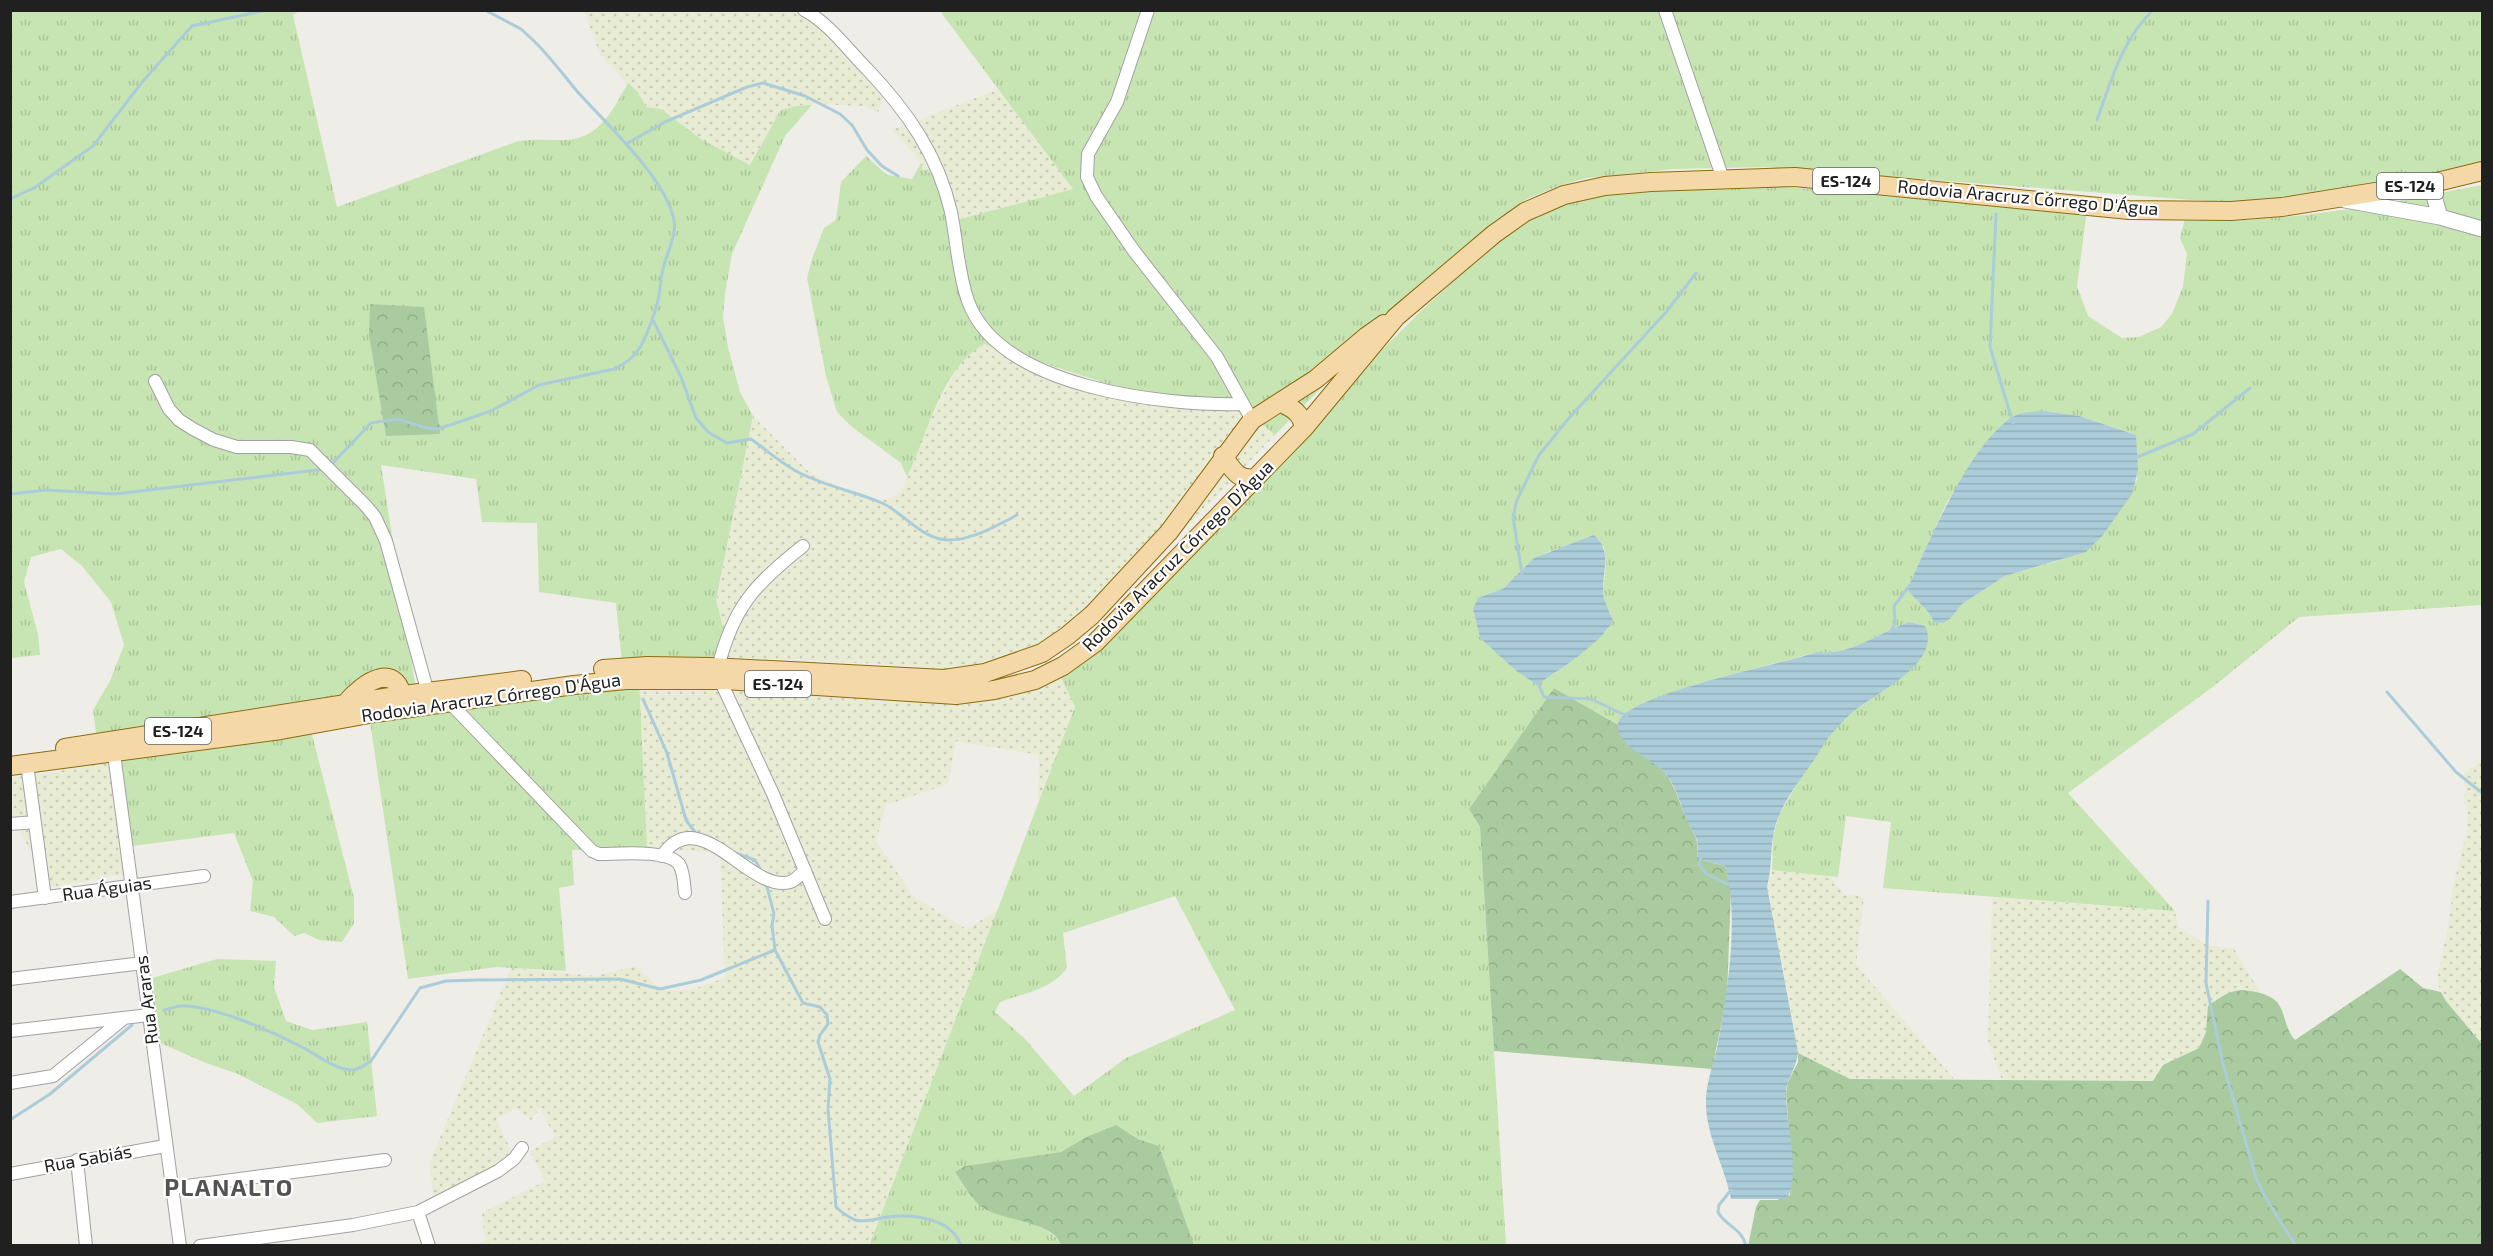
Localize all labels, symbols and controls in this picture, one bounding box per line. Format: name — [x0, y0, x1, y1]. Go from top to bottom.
road number: ES-124 — [1813, 168, 1879, 194]
road number: ES-124 — [2377, 173, 2443, 199]
street label: Rodovia Aracruz Córrego D'Água — [1897, 175, 2160, 219]
street label: Rodovia Aracruz Córrego D'Água — [1077, 455, 1278, 656]
street label: Rodovia Aracruz Córrego D'Água — [360, 668, 622, 726]
road number: ES-124 — [745, 671, 811, 697]
road number: ES-124 — [145, 718, 211, 744]
street label: Rua Águias — [61, 871, 153, 905]
street label: Rua Araras — [130, 954, 162, 1046]
street label: Rua Sabiás — [42, 1139, 134, 1177]
district label: PLANALTO — [164, 1172, 294, 1201]

